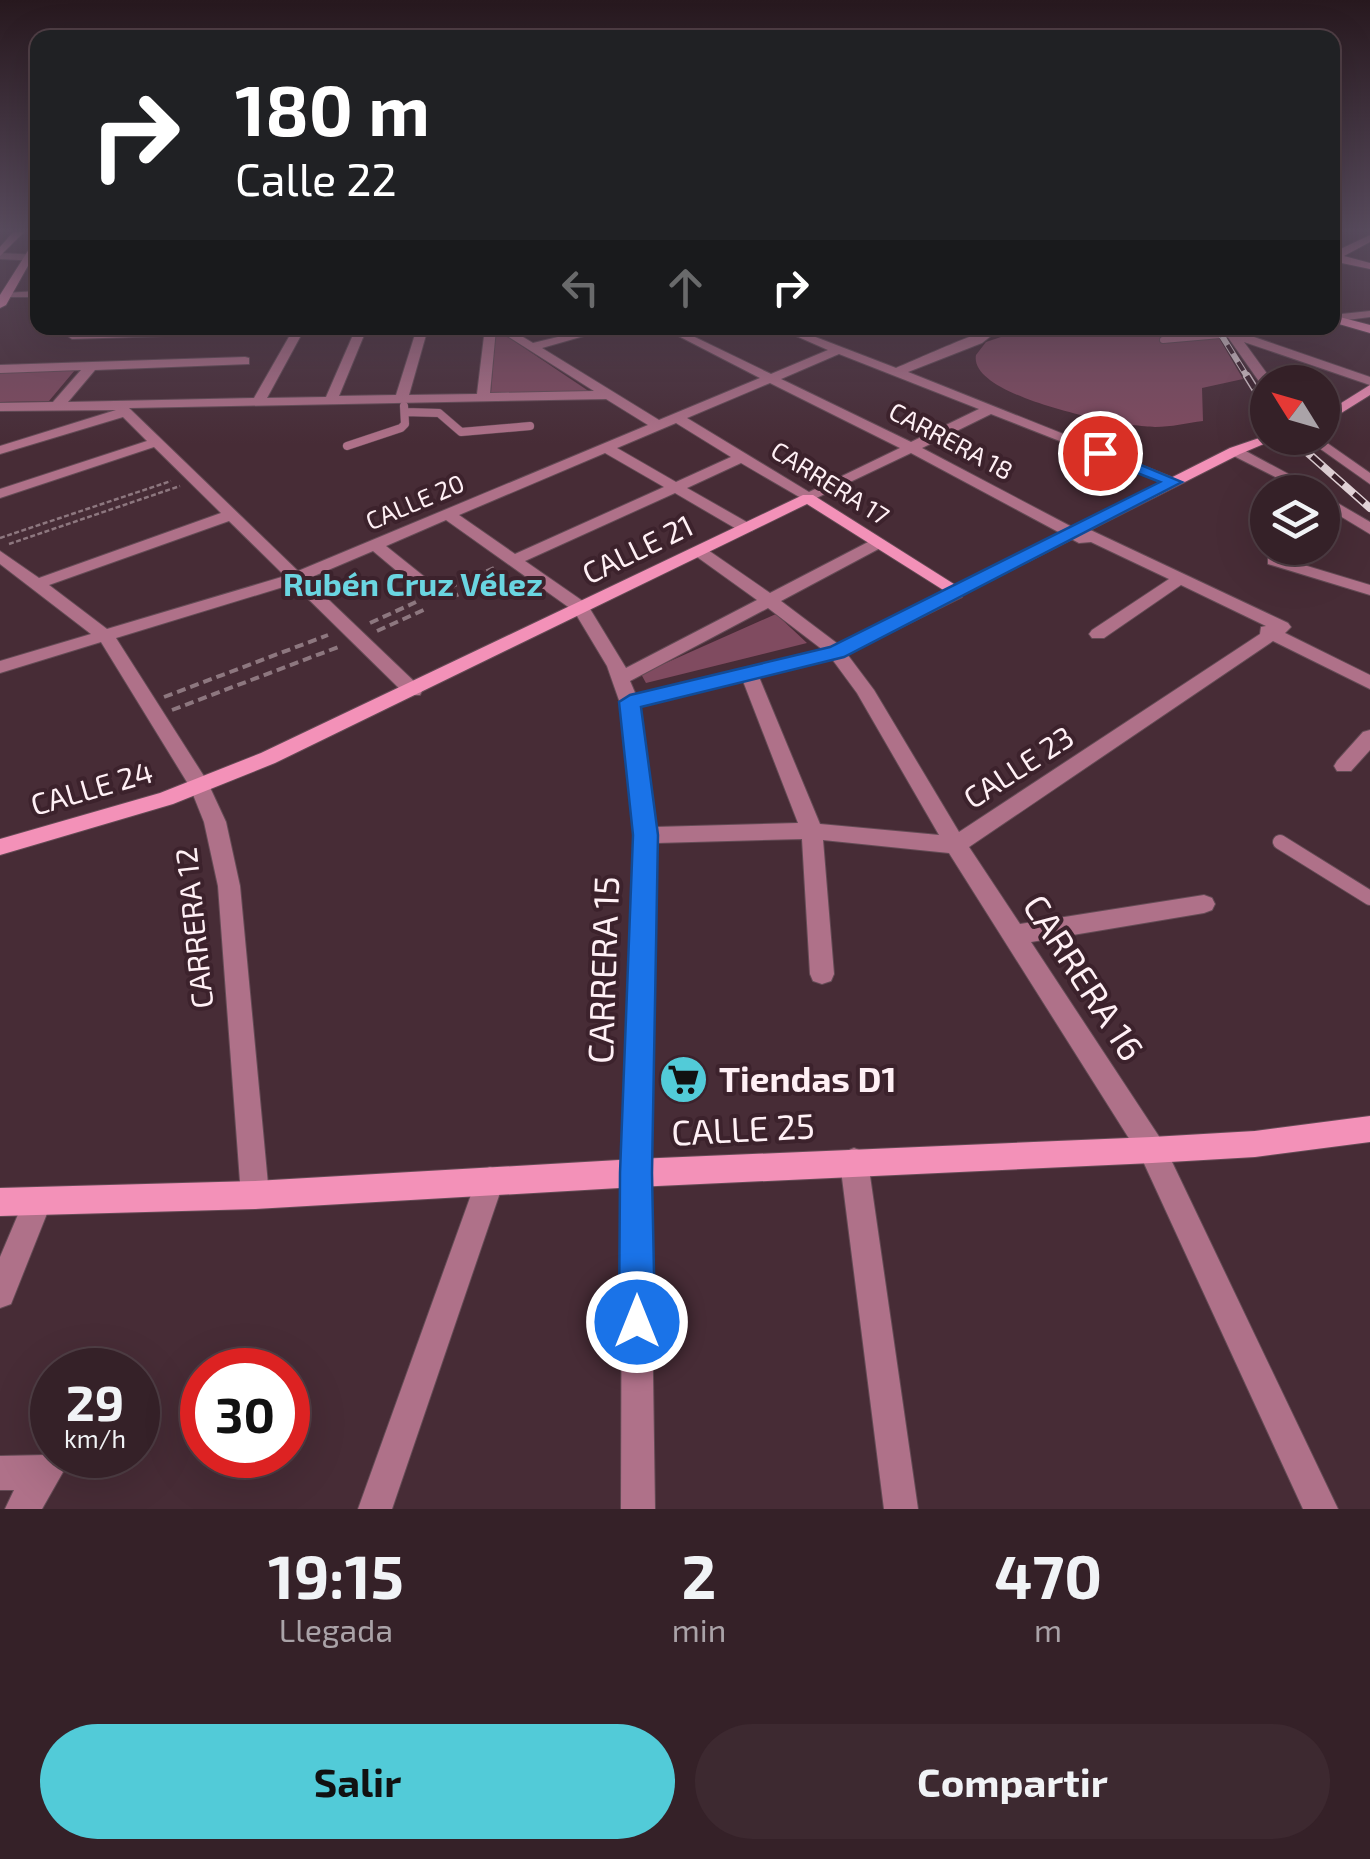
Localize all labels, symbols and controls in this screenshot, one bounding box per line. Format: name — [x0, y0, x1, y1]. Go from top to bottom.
text: 180 m — [235, 66, 430, 150]
icon: right — [70, 70, 200, 200]
text: Calle 22 — [235, 151, 397, 205]
icon: left — [553, 260, 608, 315]
icon: ahead — [658, 260, 713, 315]
icon: right — [763, 260, 818, 315]
north arrow — [1250, 365, 1340, 455]
map controls — [1250, 365, 1340, 565]
street label: CARRERA 18 — [884, 395, 1018, 485]
pin — [1058, 411, 1143, 496]
icon: arrive — [1073, 426, 1128, 481]
street label: CARRERA 17 — [766, 434, 895, 530]
street label: CALLE 20 — [361, 467, 468, 535]
button: layers — [1250, 475, 1340, 565]
street label: CALLE 21 — [576, 506, 698, 590]
district label: Rubén Cruz Vélez — [283, 564, 543, 602]
street label: CALLE 23 — [956, 718, 1080, 815]
street label: CALLE 24 — [26, 752, 157, 822]
street label: CARRERA 12 — [167, 846, 219, 1010]
street label: CARRERA 15 — [578, 875, 626, 1064]
street label: CARRERA 16 — [1016, 886, 1154, 1068]
supermarket icon: Tiendas D1 — [658, 1054, 710, 1106]
place label: Tiendas D1 — [719, 1057, 897, 1099]
street label: CALLE 25 — [670, 1103, 816, 1153]
position arrow — [585, 1270, 689, 1374]
speed limit sign: 30 — [180, 1348, 310, 1478]
text: 29 — [66, 1371, 124, 1431]
text: km/h — [64, 1423, 126, 1453]
text: 19:15 — [268, 1539, 404, 1611]
text: 2 — [682, 1539, 716, 1611]
text: 470 — [994, 1539, 1102, 1611]
text: Llegada — [279, 1610, 393, 1648]
text: min — [672, 1610, 726, 1648]
text: m — [1034, 1610, 1062, 1648]
button: Salir — [40, 1724, 675, 1839]
button: Compartir — [695, 1724, 1330, 1839]

